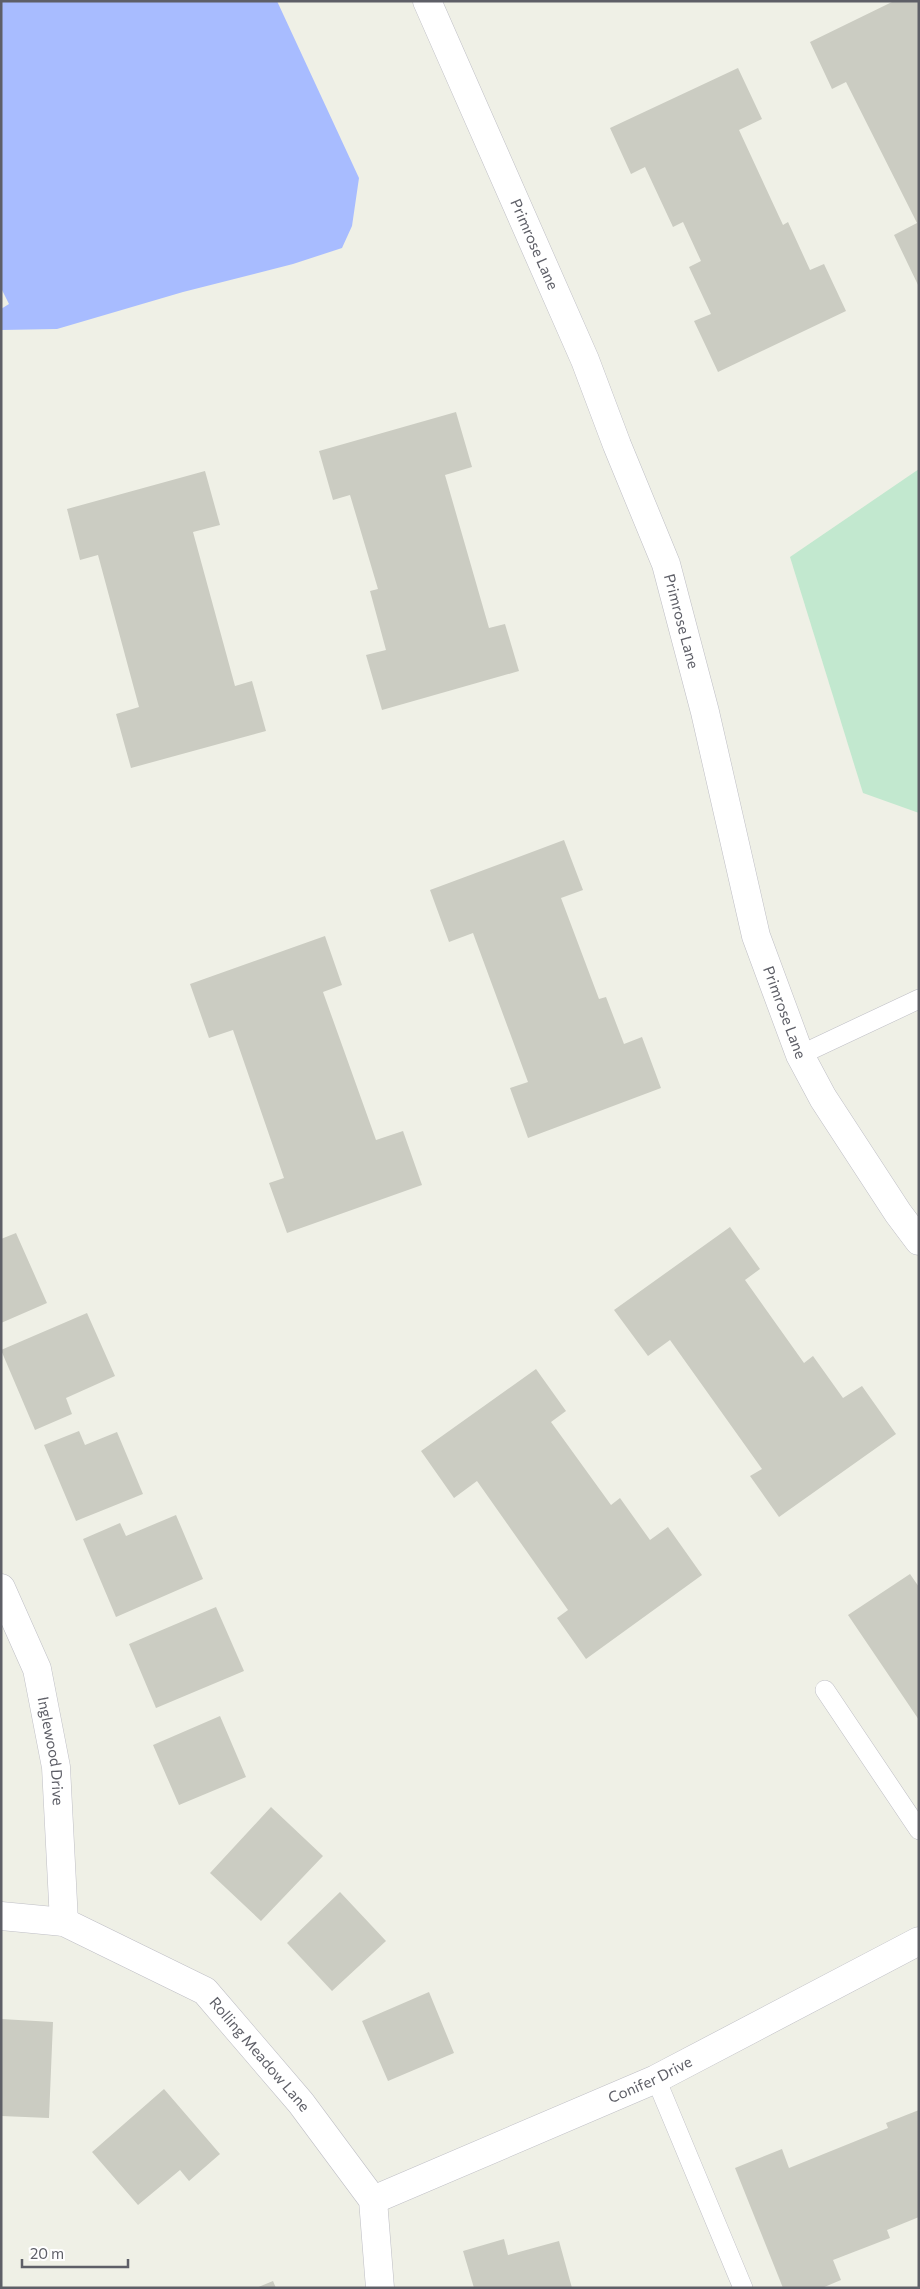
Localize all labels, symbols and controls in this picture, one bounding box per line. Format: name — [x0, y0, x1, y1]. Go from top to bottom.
street label: Primrose Lane — [507, 196, 563, 292]
street label: Primrose Lane — [661, 572, 703, 671]
street label: Primrose Lane — [760, 963, 811, 1061]
street label: Inglewood Drive — [35, 1695, 68, 1806]
street label: Rolling Meadow Lane — [206, 1993, 314, 2115]
street label: Conifer Drive — [605, 2052, 695, 2106]
scale bar — [22, 2236, 129, 2268]
text: 20 m — [30, 2244, 64, 2262]

